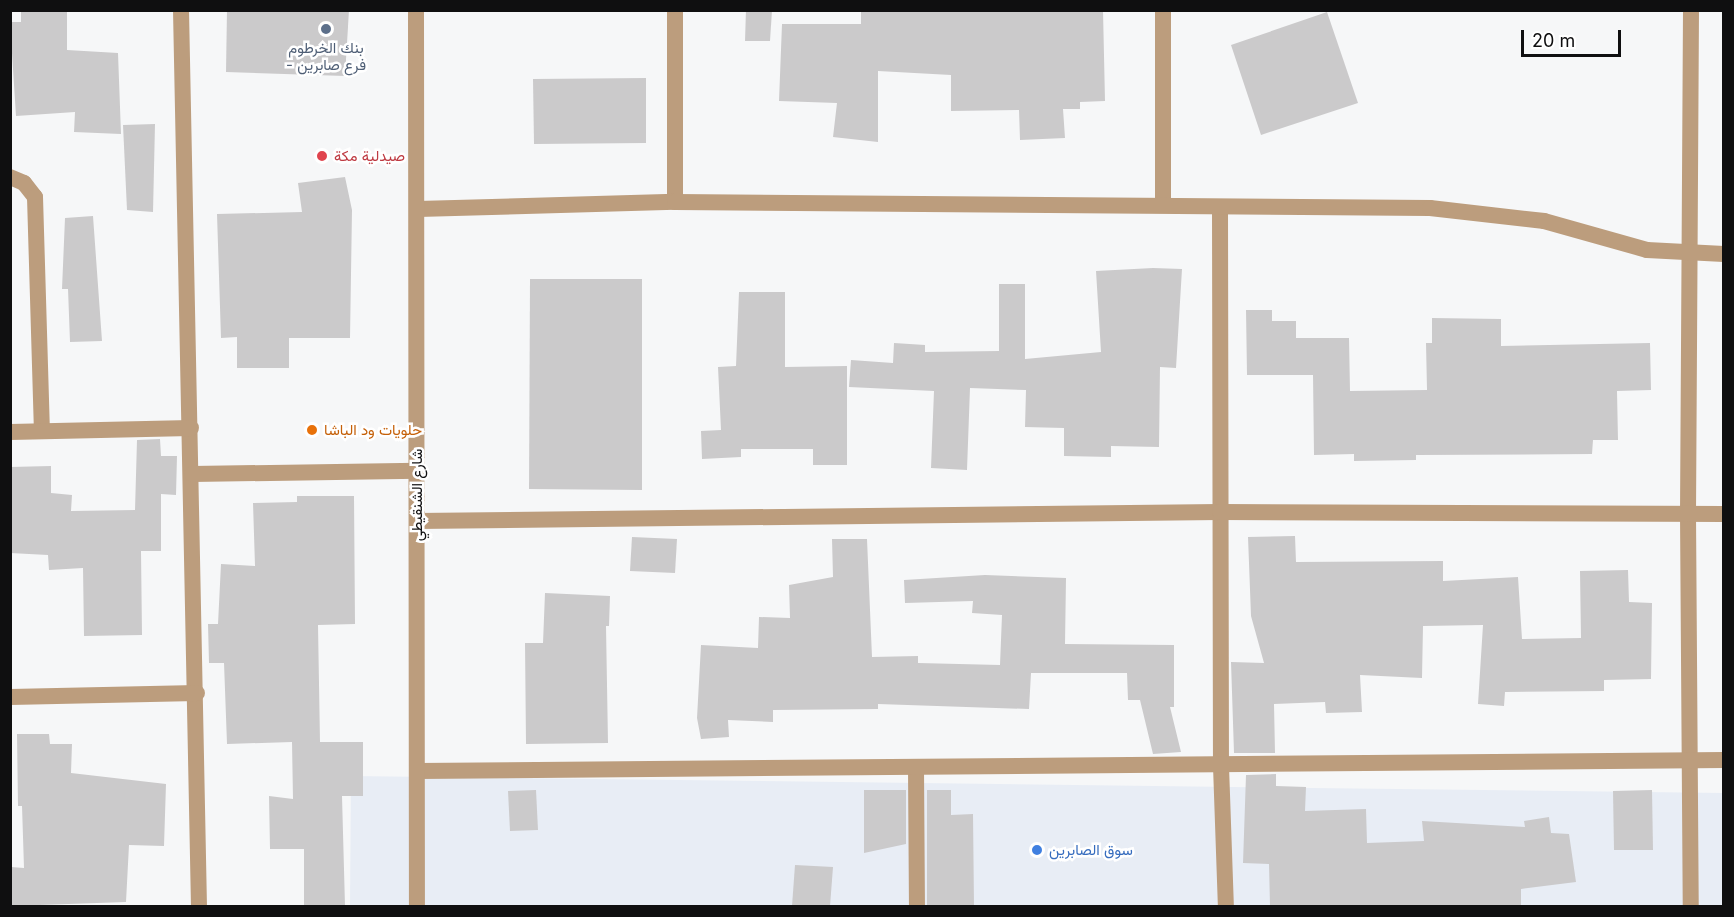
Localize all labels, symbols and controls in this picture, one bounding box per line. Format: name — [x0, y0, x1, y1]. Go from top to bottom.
scale bar — [1524, 18, 1624, 56]
marker: بنك الخرطوم - فرع صابرين — [319, 22, 333, 36]
text: 20 m — [1532, 30, 1575, 51]
place label: بنك الخرطوم - فرع صابرين — [286, 38, 366, 73]
place label: صيدلية مكة — [334, 147, 405, 165]
marker: صيدلية مكة — [315, 149, 329, 163]
place label: حلويات ود الباشا — [324, 421, 422, 439]
marker: حلويات ود الباشا — [305, 423, 319, 437]
street label: شارع الشنقيطي — [408, 449, 426, 541]
place label: سوق الصابرين — [1049, 841, 1133, 859]
marker: سوق الصابرين — [1030, 843, 1044, 857]

